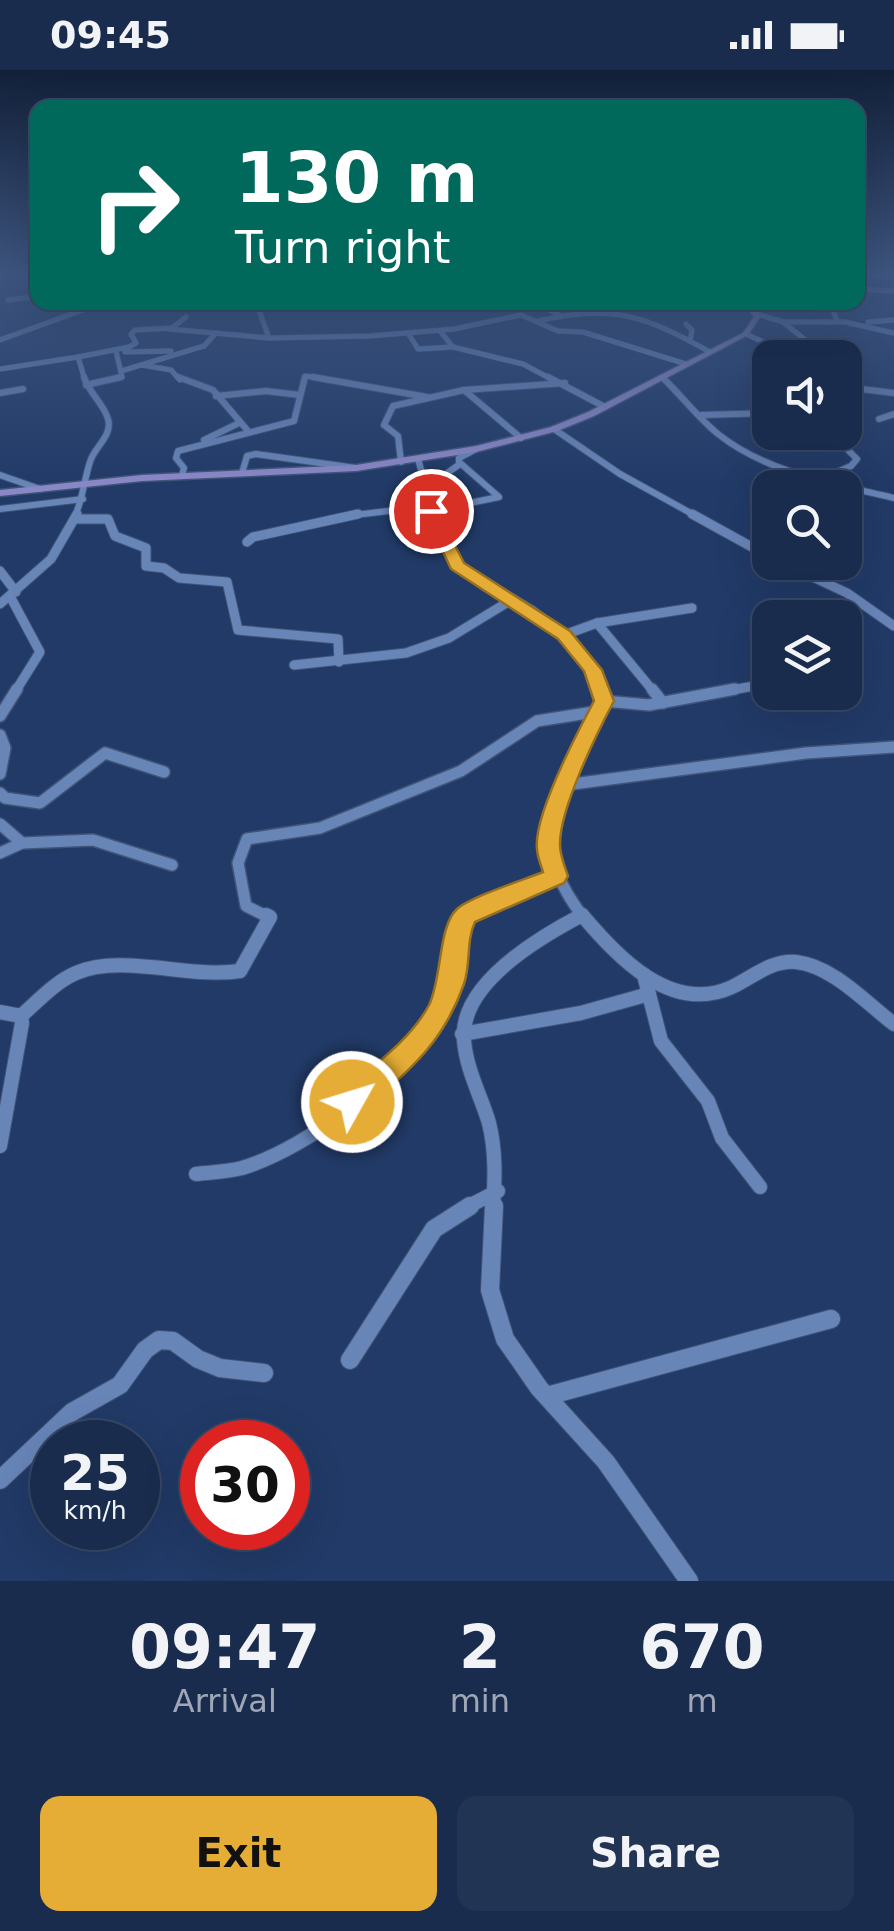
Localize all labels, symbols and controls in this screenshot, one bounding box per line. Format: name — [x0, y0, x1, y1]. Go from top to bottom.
text: 09:45 — [50, 13, 171, 57]
text: 130 m — [235, 137, 478, 219]
icon: right — [70, 140, 200, 270]
text: Turn right — [235, 221, 450, 274]
map controls — [752, 340, 862, 710]
button: sound — [752, 340, 862, 450]
pin — [389, 469, 474, 554]
button: search — [752, 470, 862, 580]
icon: arrive — [404, 484, 459, 539]
button: layers — [752, 600, 862, 710]
position arrow — [300, 1050, 404, 1154]
speed limit sign: 30 — [180, 1420, 310, 1550]
text: 25 — [60, 1444, 130, 1502]
text: km/h — [63, 1496, 127, 1525]
text: 09:47 — [129, 1612, 320, 1682]
text: 2 — [459, 1612, 501, 1682]
text: 670 — [639, 1612, 765, 1682]
text: Arrival — [173, 1682, 277, 1720]
text: min — [450, 1682, 510, 1720]
text: m — [686, 1682, 718, 1720]
button: Exit — [40, 1796, 437, 1911]
button: Share — [457, 1796, 854, 1911]

